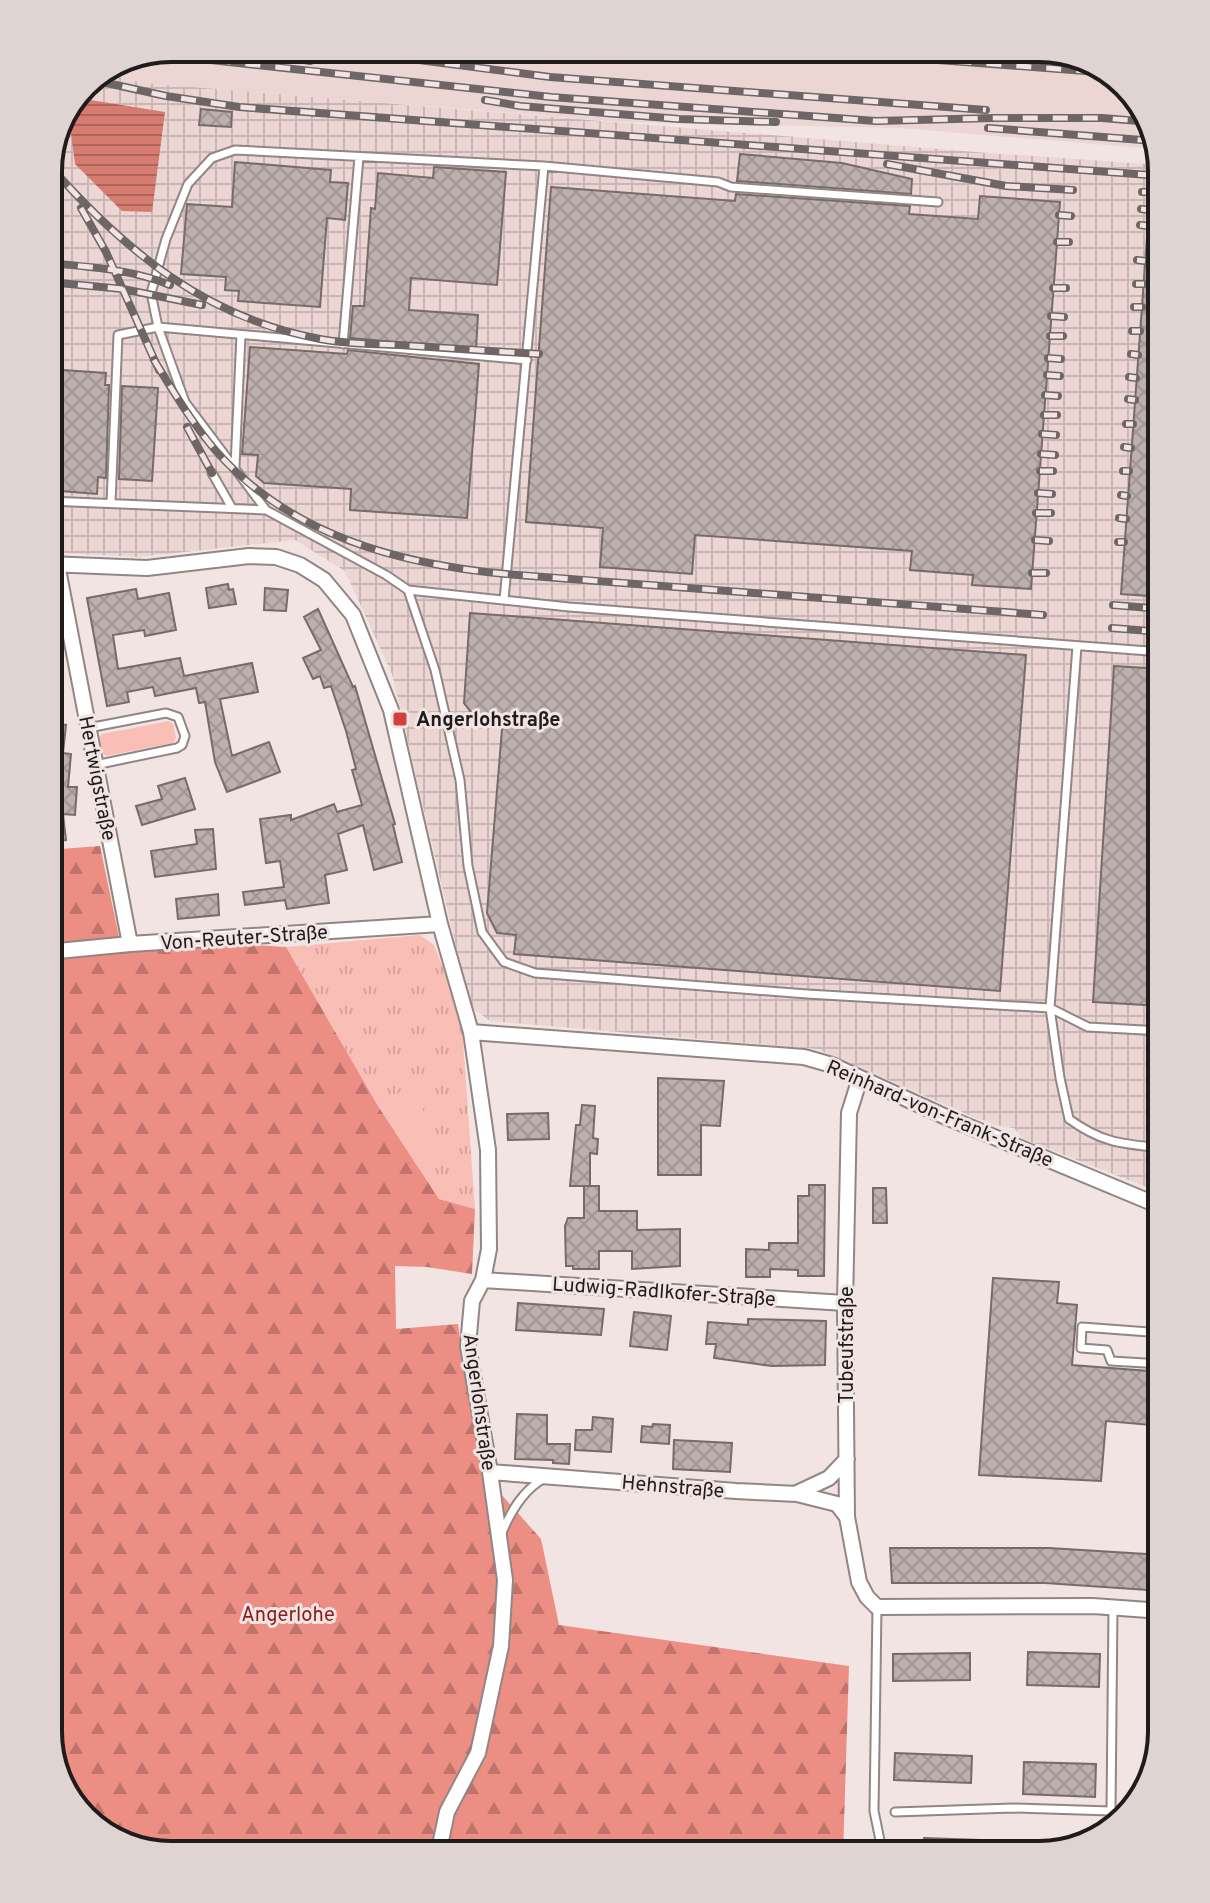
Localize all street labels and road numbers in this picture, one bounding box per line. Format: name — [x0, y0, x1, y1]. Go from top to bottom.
street label: Hertwigstraße — [71, 714, 121, 843]
street label: Von-Reuter-Straße — [160, 920, 329, 958]
street label: Reinhard-von-Frank-Straße — [822, 1055, 1057, 1174]
street label: Ludwig-Radlkofer-Straße — [551, 1272, 776, 1314]
street label: Tubeufstraße — [835, 1286, 861, 1404]
street label: Angerlohstraße — [456, 1332, 501, 1473]
street label: Hehnstraße — [620, 1471, 725, 1505]

